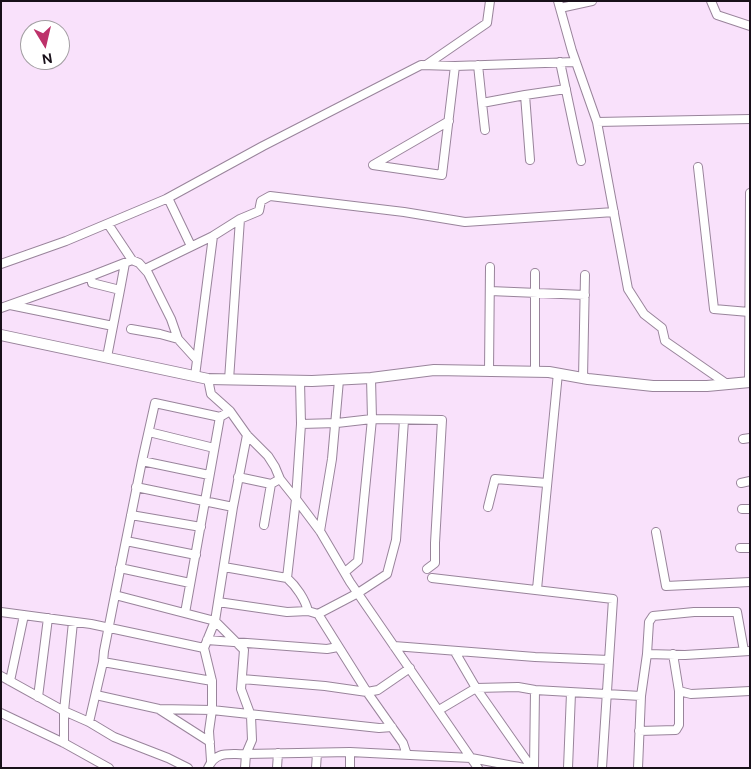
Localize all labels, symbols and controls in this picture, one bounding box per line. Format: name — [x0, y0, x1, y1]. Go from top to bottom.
north arrow — [20, 20, 70, 70]
text: N — [41, 49, 54, 69]

